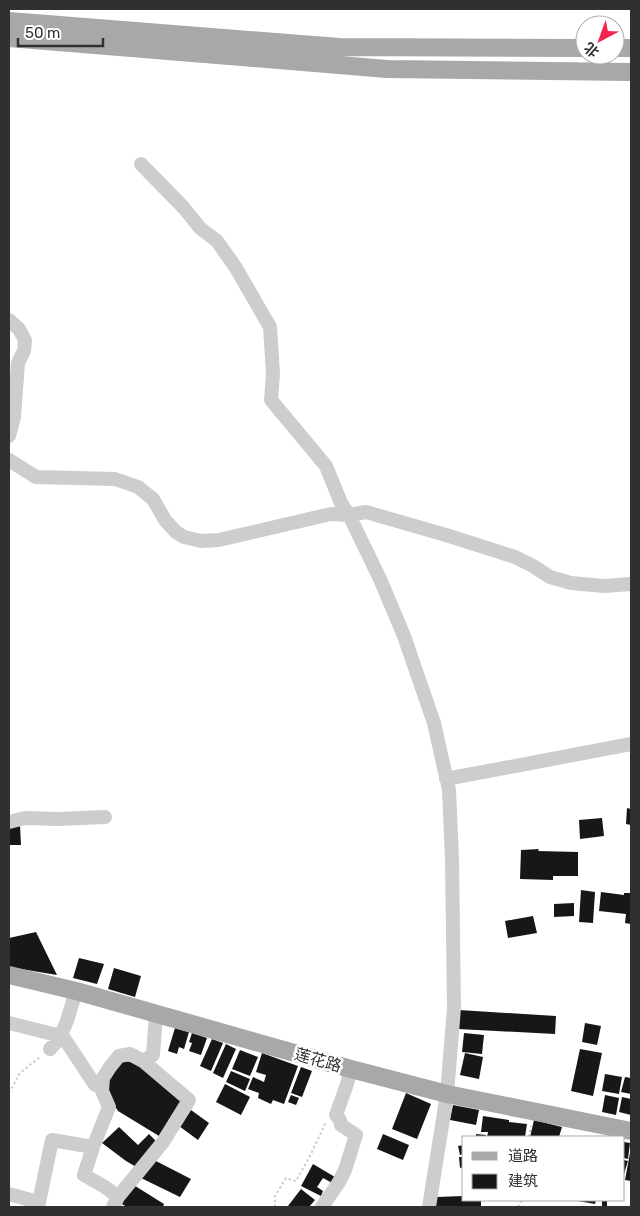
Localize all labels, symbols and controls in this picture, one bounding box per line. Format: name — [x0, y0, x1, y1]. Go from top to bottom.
scale bar — [18, 15, 102, 47]
north arrow — [575, 15, 625, 65]
text: 50 m — [25, 24, 60, 42]
text: 北 — [581, 38, 603, 60]
street label: 莲花路 — [292, 1044, 344, 1076]
legend — [462, 1136, 625, 1201]
text: 道路 — [508, 1147, 538, 1165]
text: 建筑 — [508, 1172, 538, 1190]

